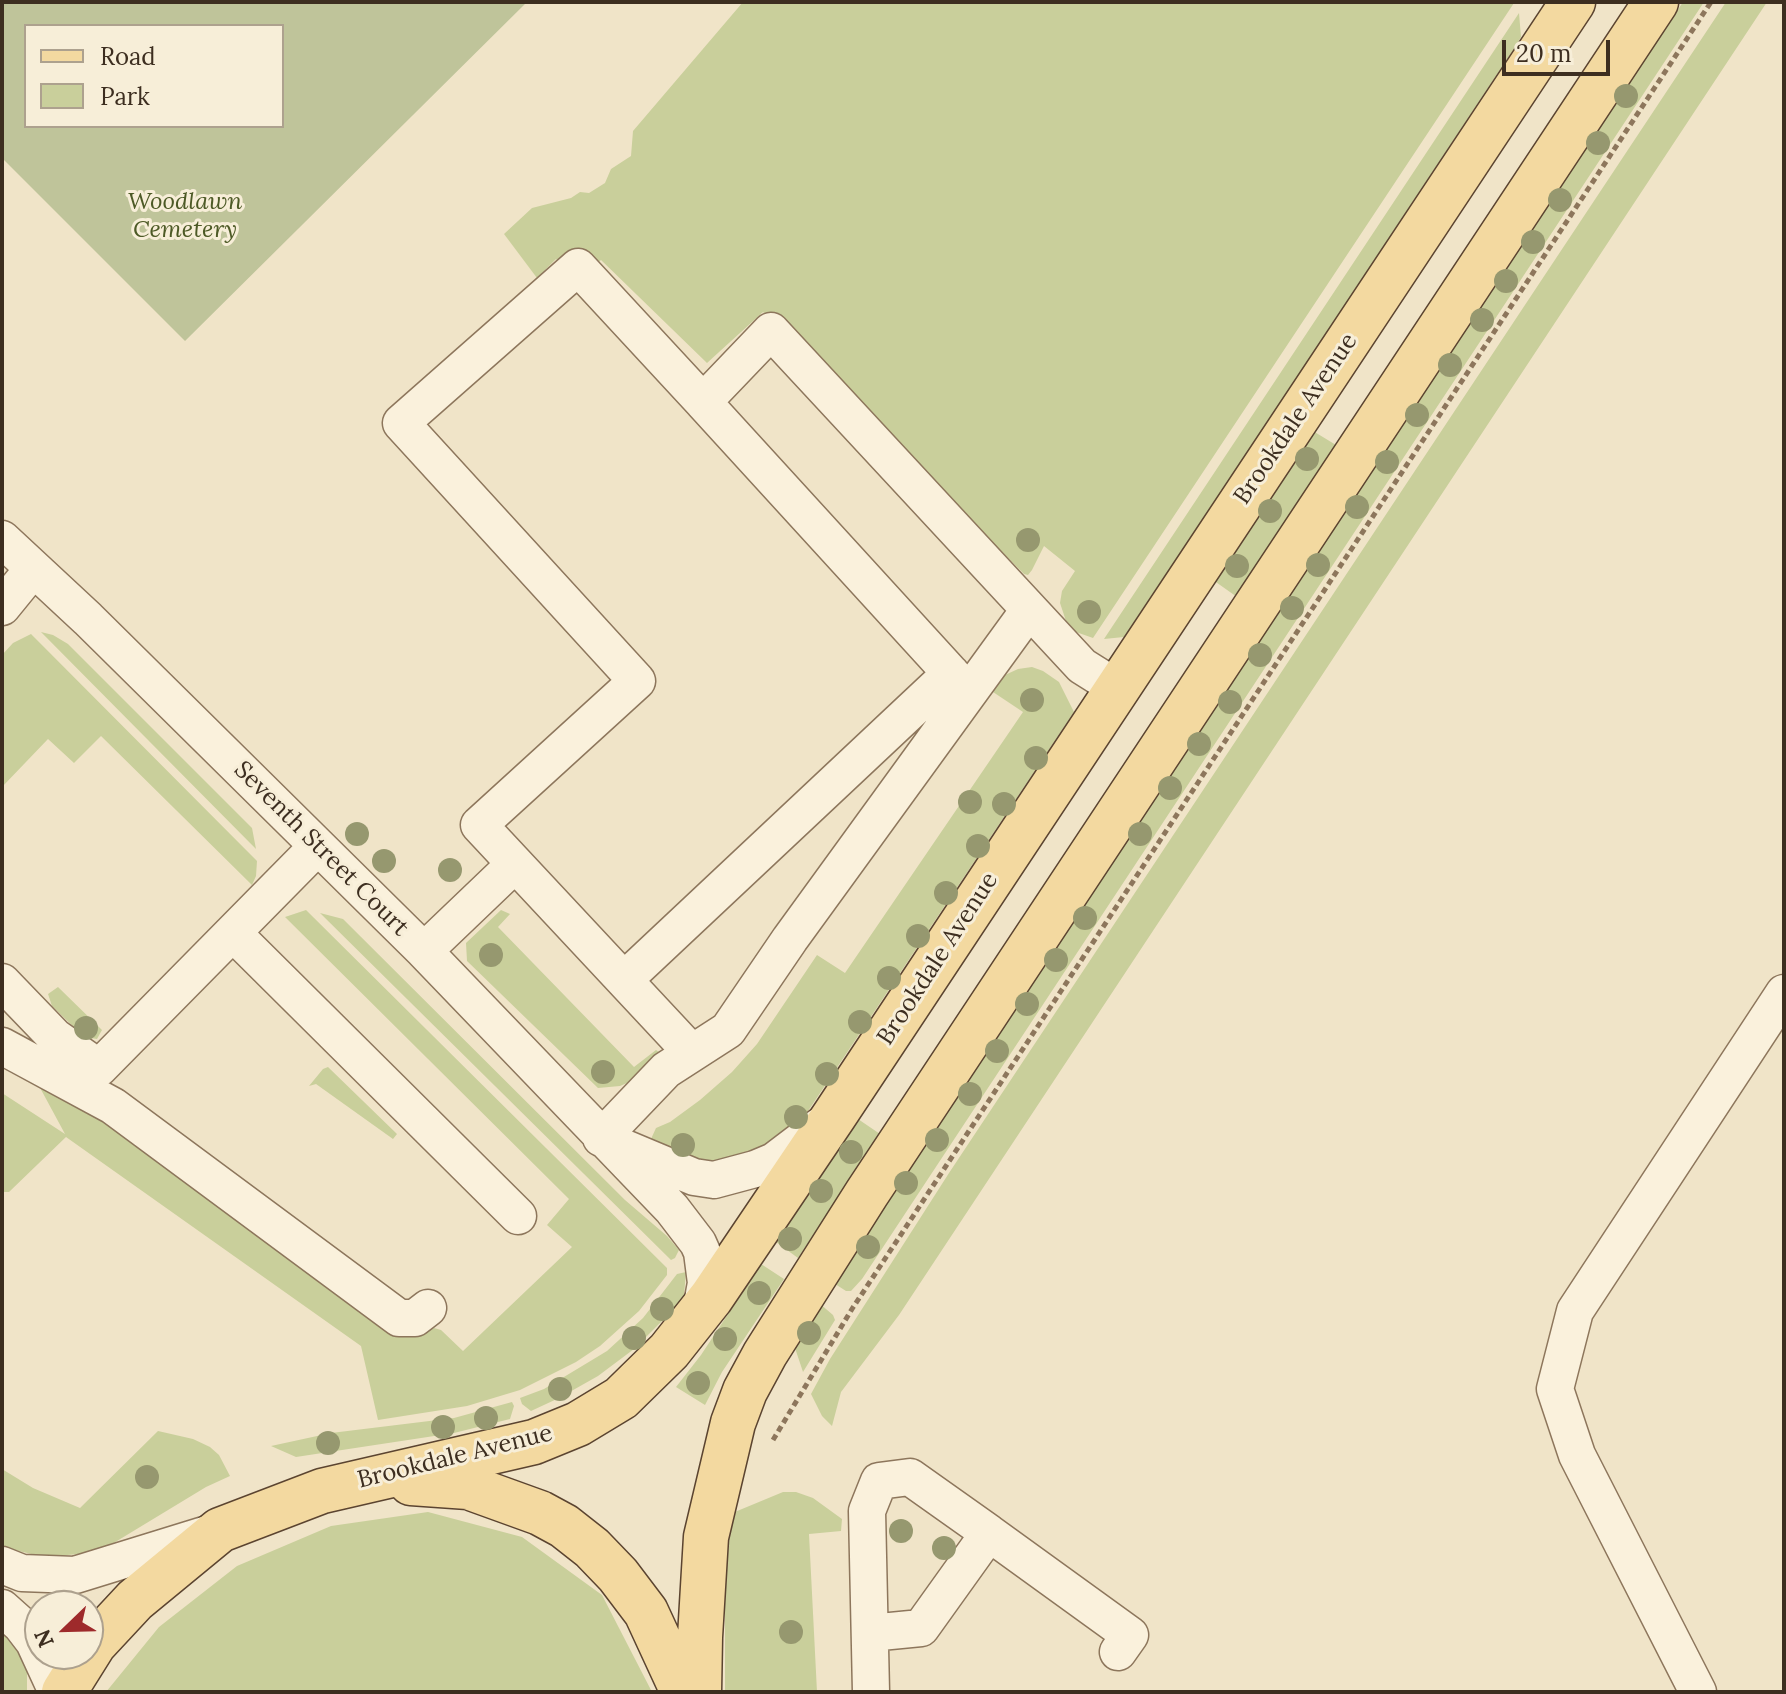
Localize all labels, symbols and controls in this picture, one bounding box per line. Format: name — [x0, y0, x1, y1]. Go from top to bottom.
legend — [24, 24, 284, 128]
scale bar — [1506, 24, 1614, 74]
text: 20 m — [1516, 38, 1572, 69]
text: Road — [100, 41, 156, 72]
text: Park — [100, 81, 150, 112]
park label: Woodlawn Cemetery — [128, 188, 242, 244]
street label: Brookdale Avenue — [1228, 328, 1364, 510]
street label: Seventh Street Court — [228, 756, 414, 942]
street label: Brookdale Avenue — [872, 867, 1004, 1051]
street label: Brookdale Avenue — [355, 1419, 555, 1495]
north arrow — [24, 1590, 104, 1670]
text: N — [28, 1625, 60, 1652]

